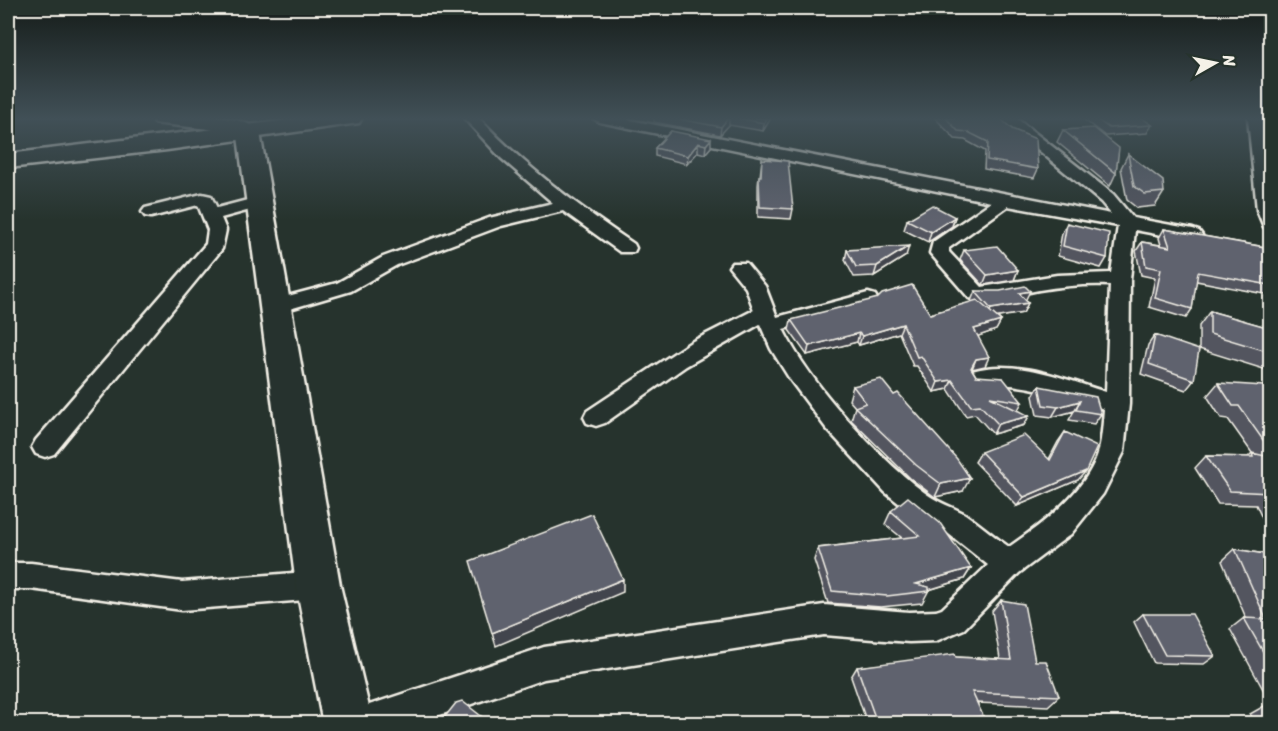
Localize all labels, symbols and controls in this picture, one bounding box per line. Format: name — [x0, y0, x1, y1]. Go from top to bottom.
north arrow — [1185, 33, 1245, 93]
text: N — [1214, 52, 1245, 69]

